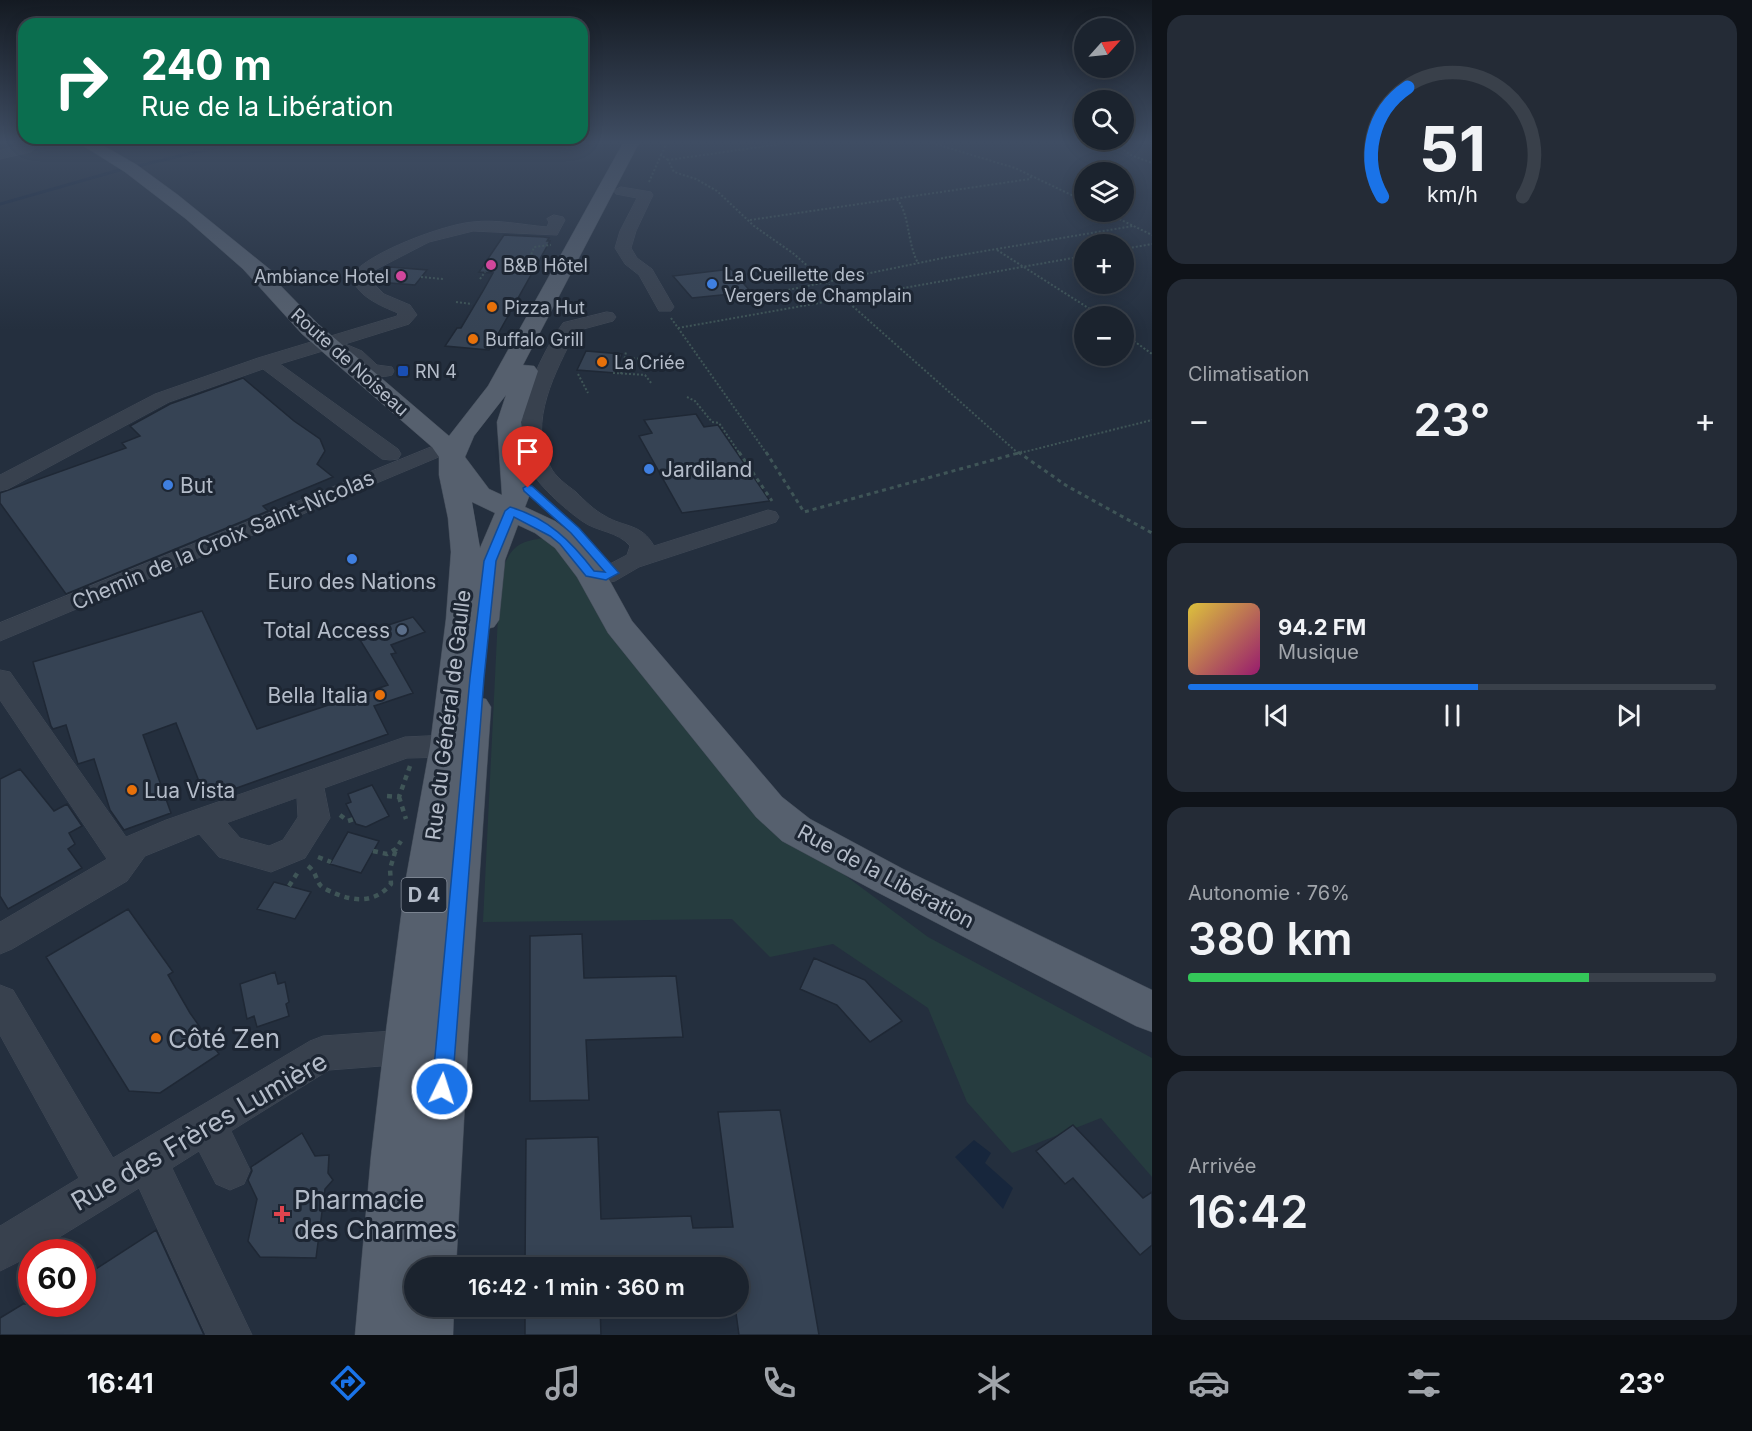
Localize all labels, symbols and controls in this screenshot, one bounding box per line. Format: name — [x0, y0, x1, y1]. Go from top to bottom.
north arrow — [1074, 18, 1134, 78]
map controls — [1074, 18, 1134, 366]
text: 240 m — [141, 39, 272, 90]
icon: right — [42, 42, 120, 120]
text: Rue de la Libération — [141, 90, 394, 123]
button: search — [1074, 90, 1134, 150]
text: 51 — [1419, 111, 1485, 186]
button: layers — [1074, 162, 1134, 222]
text: km/h — [1427, 181, 1477, 207]
button: + — [1074, 234, 1134, 294]
place label: B&B Hôtel — [503, 255, 588, 276]
marker: B&B Hôtel — [484, 258, 498, 272]
place label: La Cueillette des Vergers de Champlain — [724, 264, 912, 306]
place label: Ambiance Hotel — [254, 266, 389, 287]
marker: Ambiance Hotel — [394, 269, 408, 283]
marker: La Cueillette des Vergers de Champlain — [705, 277, 719, 291]
place label: Pizza Hut — [504, 297, 585, 318]
marker: Pizza Hut — [485, 300, 499, 314]
street label: Route de Noiseau — [287, 304, 413, 420]
button: − — [1074, 306, 1134, 366]
place label: Buffalo Grill — [485, 329, 584, 350]
marker: Buffalo Grill — [466, 332, 480, 346]
place label: La Criée — [614, 352, 685, 373]
marker: La Criée — [595, 355, 609, 369]
place label: RN 4 — [415, 361, 457, 382]
text: Climatisation — [1188, 362, 1309, 386]
marker: RN 4 — [396, 364, 410, 378]
text: 23° — [1414, 392, 1490, 447]
text: − — [1188, 400, 1210, 440]
text: + — [1694, 400, 1716, 440]
pin — [502, 426, 553, 488]
icon: arrive — [511, 435, 544, 468]
place label: Jardiland — [661, 457, 752, 482]
marker: Jardiland — [642, 462, 656, 476]
street label: Chemin de la Croix Saint-Nicolas — [68, 465, 378, 615]
place label: But — [180, 473, 213, 498]
marker: But — [161, 478, 175, 492]
marker: Euro des Nations — [345, 552, 359, 566]
place label: Euro des Nations — [268, 569, 436, 594]
street label: Rue du Général de Gaulle — [420, 589, 476, 841]
text: 94.2 FM — [1278, 614, 1366, 640]
place label: Total Access — [263, 618, 390, 643]
marker: Total Access — [395, 623, 409, 637]
text: Musique — [1278, 640, 1359, 664]
place label: Bella Italia — [267, 683, 368, 708]
marker: Bella Italia — [373, 688, 387, 702]
icon: previous — [1260, 699, 1293, 732]
icon: pause — [1436, 699, 1469, 732]
icon: next — [1612, 699, 1645, 732]
place label: Lua Vista — [144, 778, 235, 803]
marker: Lua Vista — [125, 783, 139, 797]
street label: Rue de la Libération — [793, 819, 979, 933]
road number: D 4 — [402, 878, 446, 912]
text: Autonomie · 76% — [1188, 881, 1350, 905]
text: 380 km — [1188, 911, 1353, 966]
place label: Côté Zen — [168, 1023, 280, 1054]
marker: Côté Zen — [149, 1031, 163, 1045]
street label: Rue des Frères Lumière — [66, 1045, 332, 1217]
position arrow — [410, 1057, 474, 1121]
text: Arrivée — [1188, 1154, 1257, 1178]
place label: Pharmacie des Charmes — [294, 1184, 457, 1245]
text: 16:42 — [1188, 1184, 1308, 1239]
marker: Pharmacie des Charmes — [275, 1207, 289, 1221]
speed limit sign: 60 — [18, 1239, 96, 1317]
text: 16:42 · 1 min · 360 m — [468, 1274, 685, 1300]
icon: directions — [327, 1362, 369, 1404]
icon: music — [542, 1362, 584, 1404]
icon: phone — [758, 1362, 800, 1404]
icon: climate — [973, 1362, 1015, 1404]
icon: car — [1188, 1362, 1230, 1404]
icon: filters — [1403, 1362, 1445, 1404]
text: 16:41 — [87, 1367, 154, 1400]
text: 23° — [1619, 1367, 1665, 1400]

